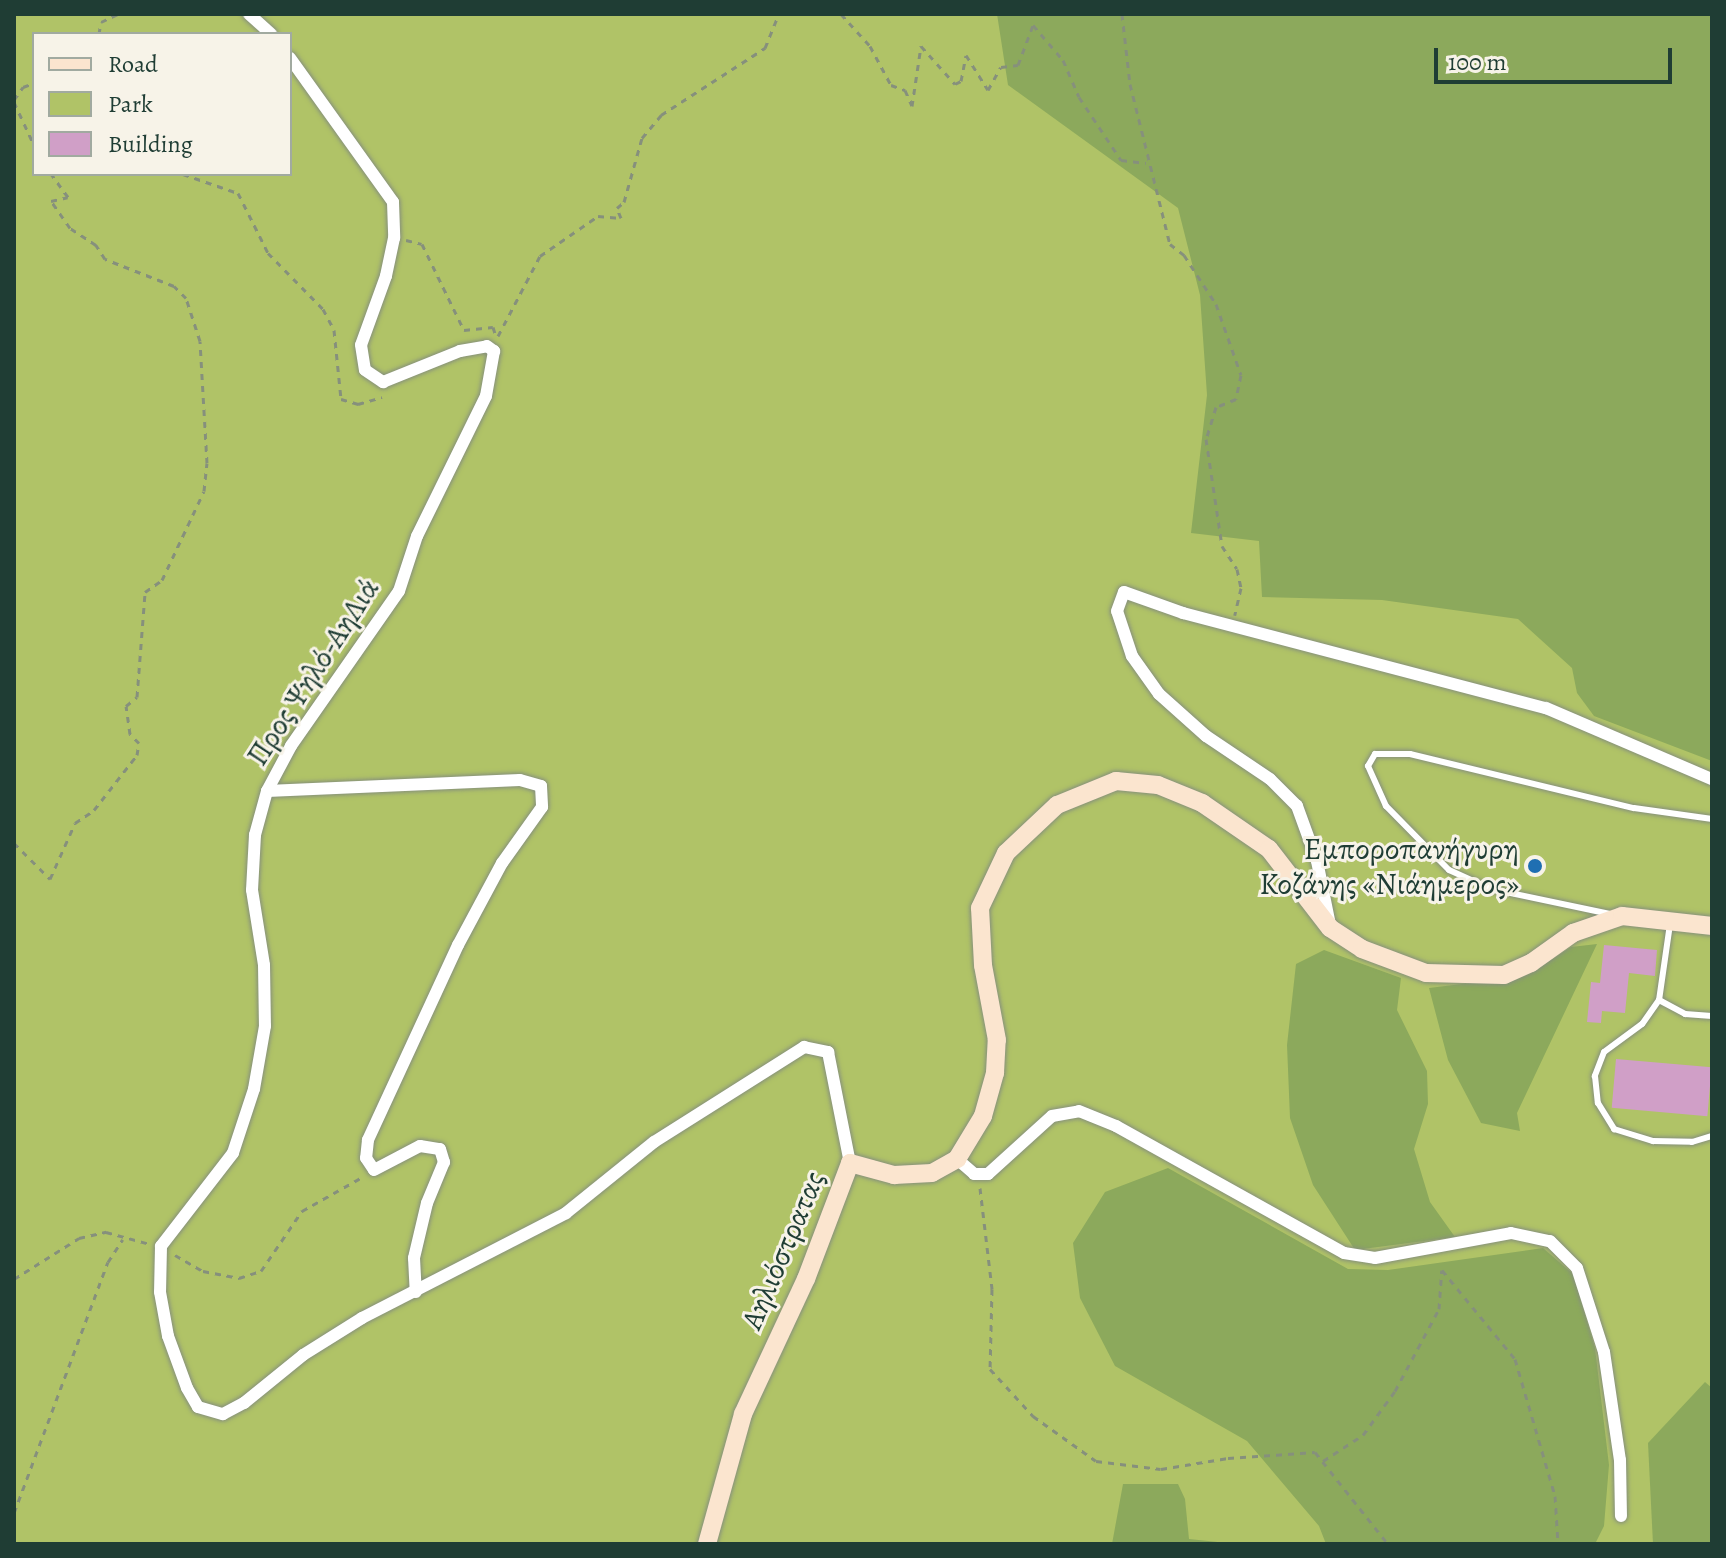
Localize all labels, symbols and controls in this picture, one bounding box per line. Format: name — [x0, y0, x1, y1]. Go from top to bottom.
legend — [32, 32, 292, 176]
scale bar — [1438, 32, 1676, 82]
text: 100 m — [1448, 46, 1507, 78]
text: Road — [108, 48, 158, 80]
text: Park — [108, 88, 153, 120]
text: Building — [108, 128, 193, 160]
street label: Προς Ψηλό-ΑηΛιά — [239, 572, 387, 772]
place label: Εμποροπανήγυρη Κοζάνης «Νιάημερος» — [1259, 831, 1519, 902]
marker: Εμποροπανήγυρη Κοζάνης «Νιάημερος» — [1526, 857, 1544, 875]
street label: Αηλιόστρατας — [734, 1166, 832, 1334]

